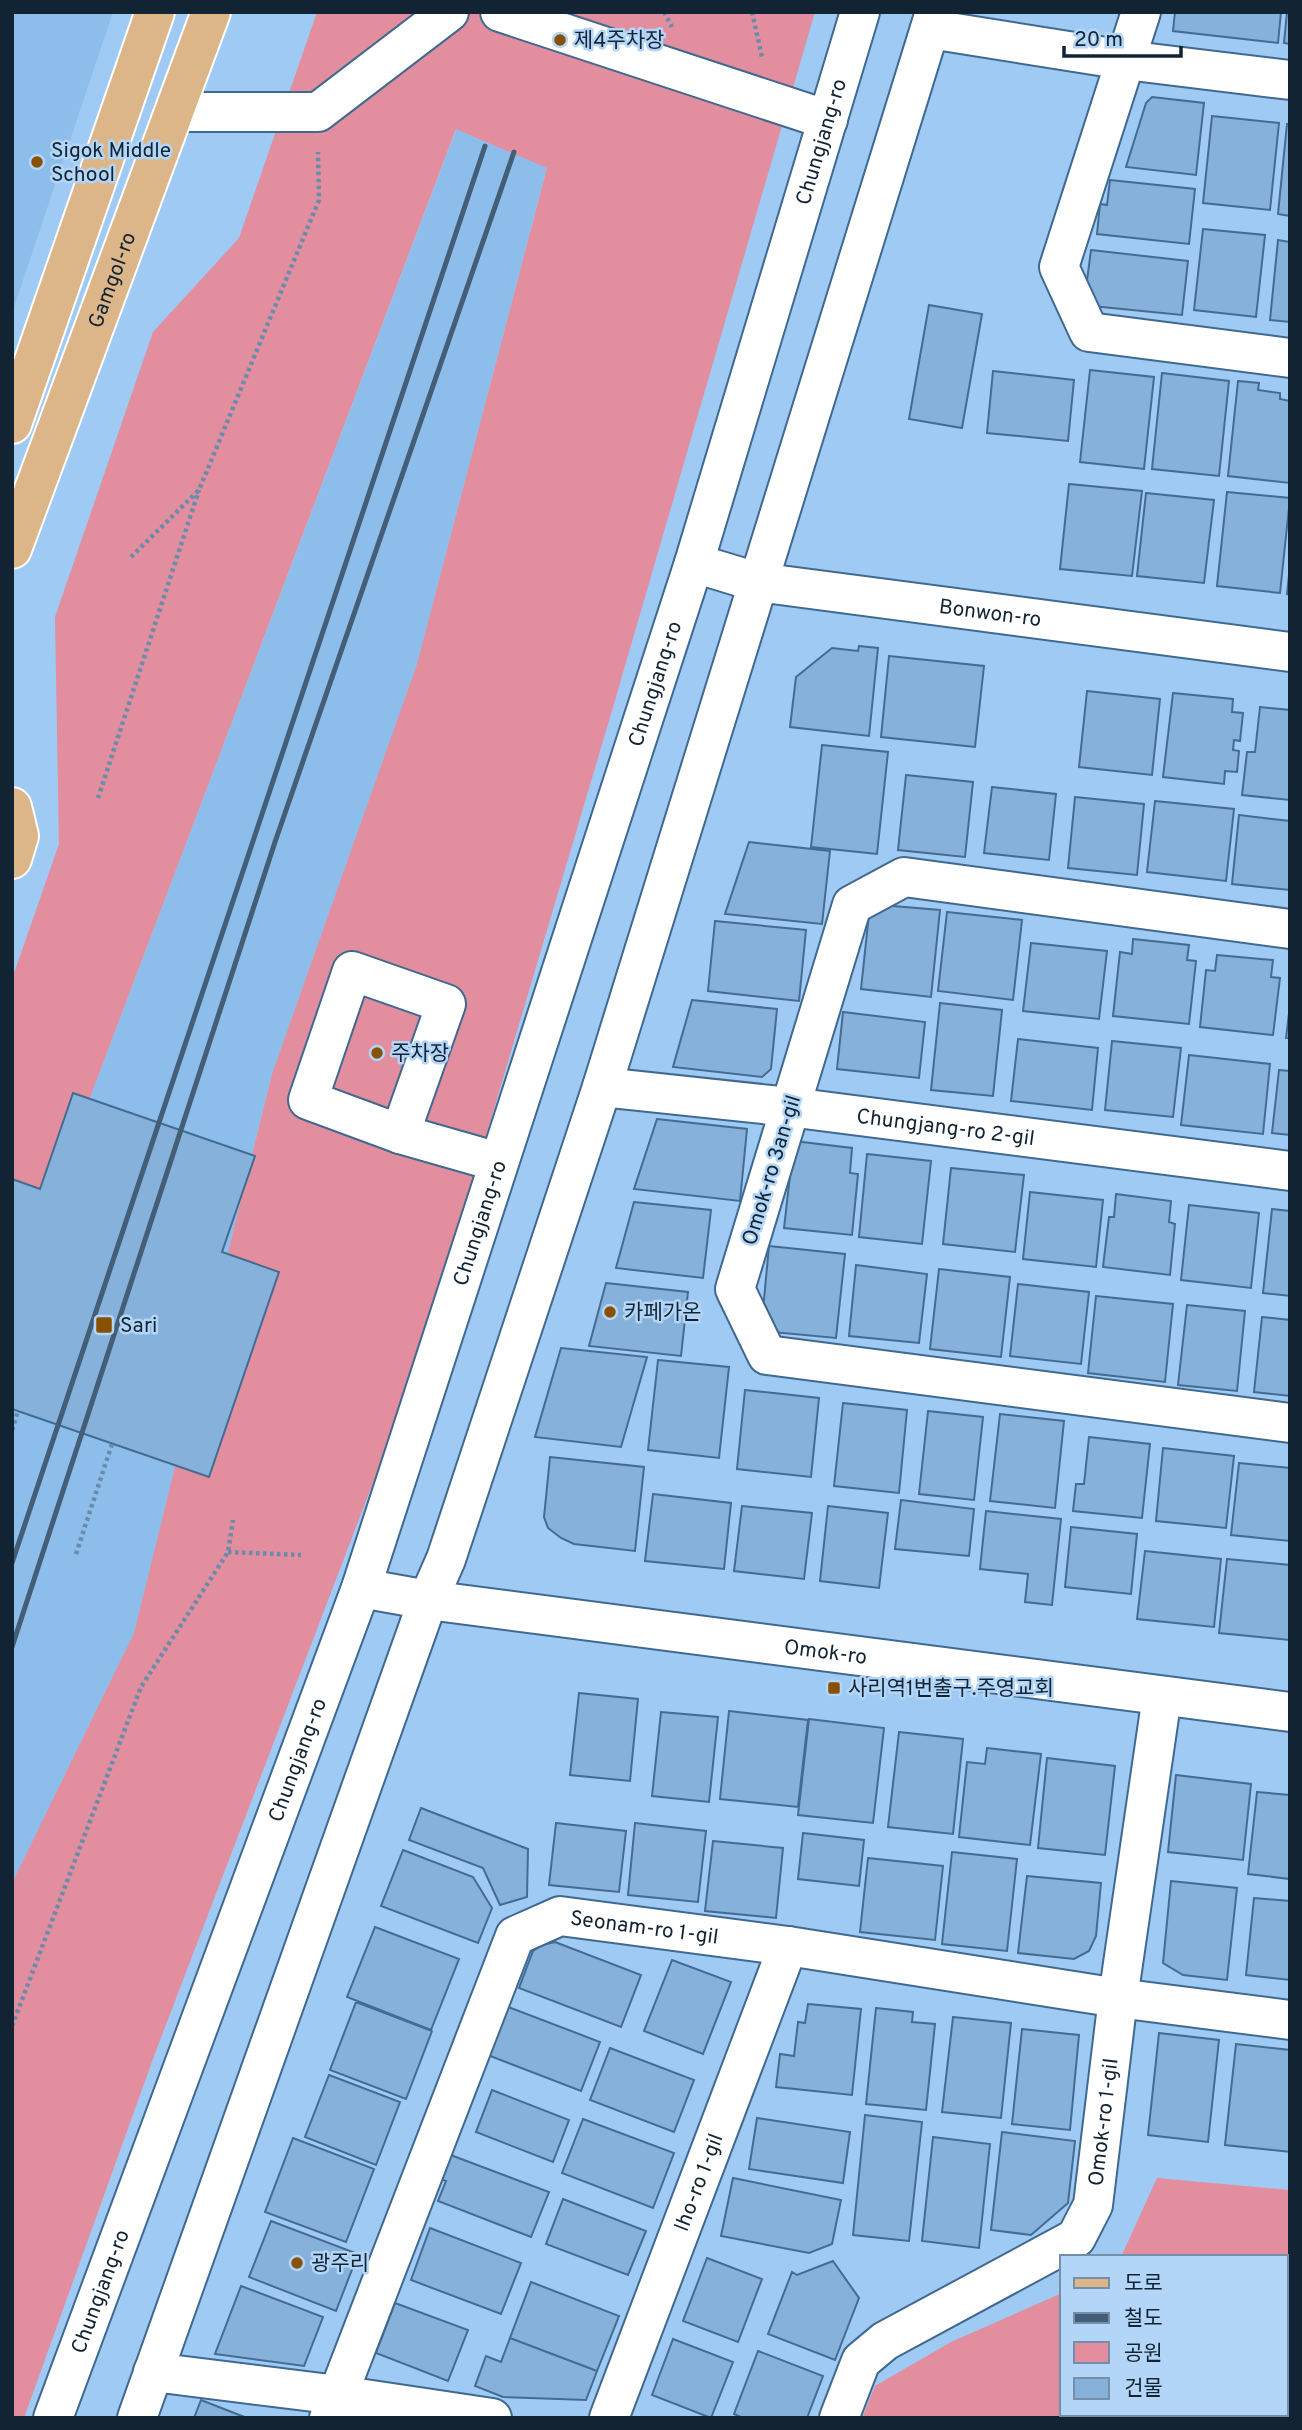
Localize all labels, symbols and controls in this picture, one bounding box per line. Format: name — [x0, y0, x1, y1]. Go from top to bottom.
scale bar — [1064, 14, 1181, 58]
text: 20 m — [1074, 27, 1123, 54]
place label: 제4주차장 — [574, 28, 664, 55]
marker: 제4주차장 — [552, 32, 568, 48]
street label: Chungjang-ro — [791, 76, 854, 209]
place label: Sigok Middle School — [51, 138, 171, 189]
marker: Sigok Middle School — [29, 154, 45, 170]
street label: Gamgol-ro — [83, 229, 143, 332]
street label: Bonwon-ro — [937, 594, 1043, 634]
street label: Chungjang-ro — [623, 618, 689, 750]
place label: 주차장 — [391, 1041, 449, 1068]
marker: 주차장 — [369, 1045, 385, 1061]
street label: Omok-ro 3an-gil — [737, 1092, 808, 1249]
street label: Chungjang-ro 2-gil — [855, 1104, 1036, 1153]
street label: Chungjang-ro — [448, 1157, 514, 1290]
place label: 카페가온 — [624, 1300, 701, 1327]
marker: 카페가온 — [602, 1304, 618, 1320]
place label: Sari — [120, 1313, 157, 1340]
marker: Sari — [94, 1315, 114, 1335]
street label: Omok-ro — [782, 1634, 869, 1672]
place label: 사리역1번출구.주영교회 — [848, 1676, 1054, 1703]
marker: 사리역1번출구.주영교회 — [826, 1680, 842, 1696]
street label: Chungjang-ro — [263, 1695, 334, 1826]
street label: Seonam-ro 1-gil — [568, 1905, 720, 1952]
street label: Omok-ro 1-gil — [1083, 2057, 1126, 2188]
street label: Iho-ro 1-gil — [669, 2130, 731, 2236]
street label: Chungjang-ro — [66, 2226, 137, 2358]
place label: 광주리 — [311, 2251, 369, 2278]
marker: 광주리 — [289, 2255, 305, 2271]
legend — [1060, 2255, 1288, 2416]
text: 도로 — [1124, 2271, 1163, 2298]
text: 철도 — [1124, 2306, 1163, 2333]
text: 공원 — [1124, 2341, 1163, 2368]
text: 건물 — [1124, 2376, 1163, 2403]

